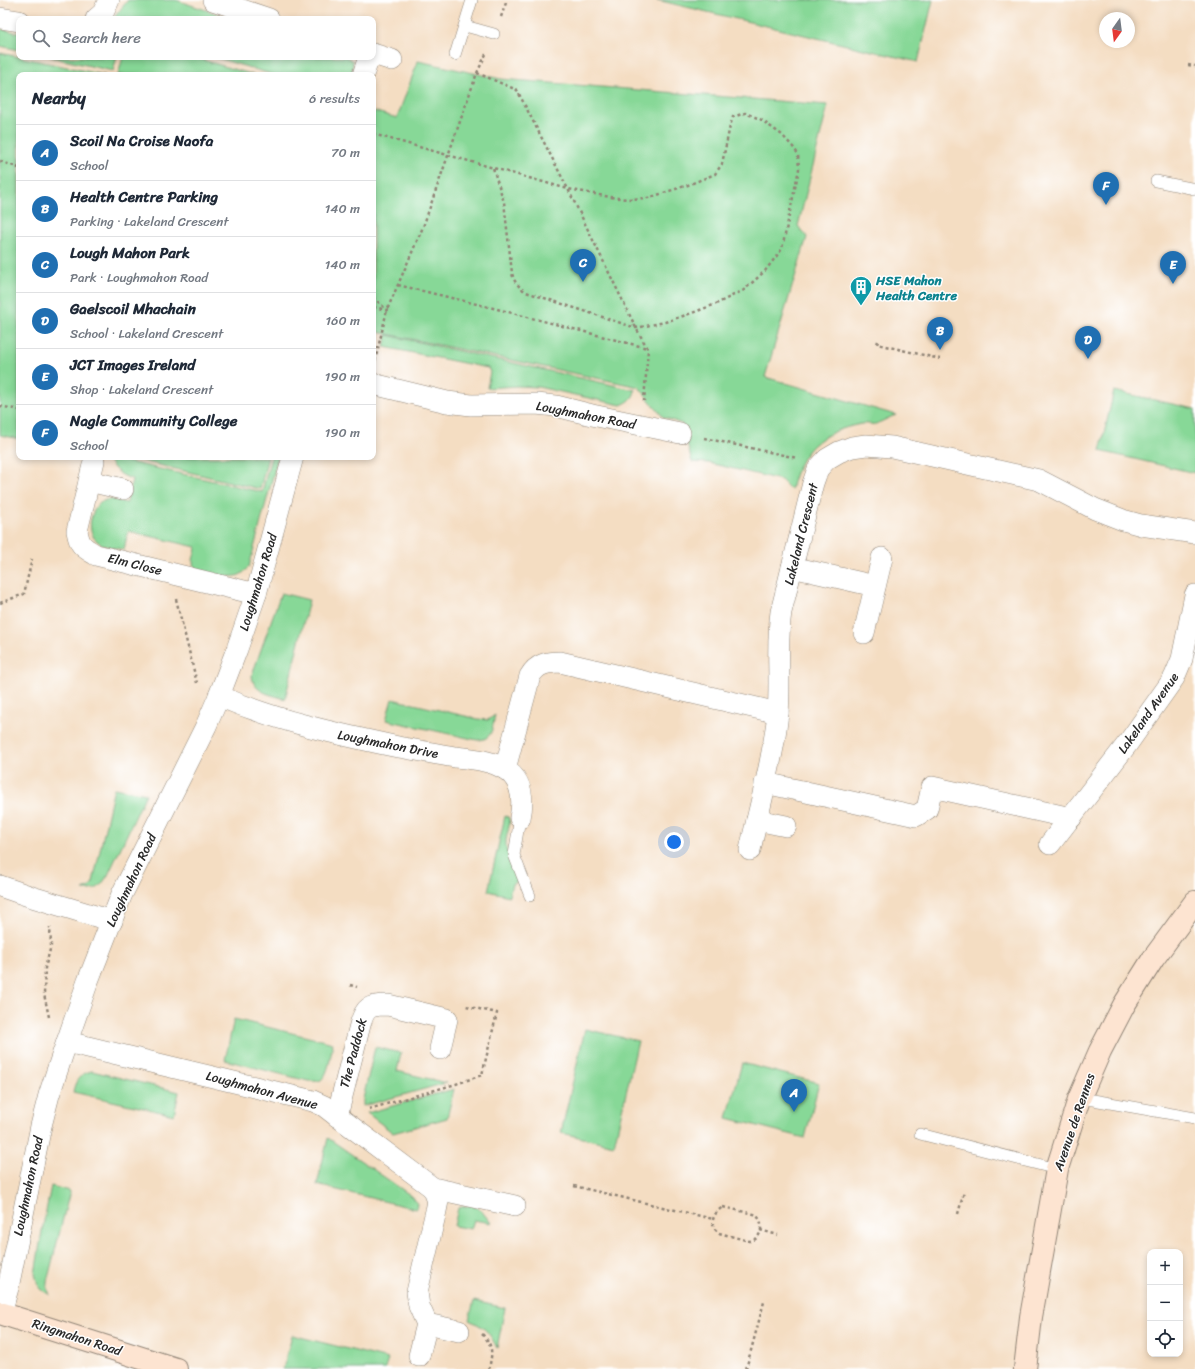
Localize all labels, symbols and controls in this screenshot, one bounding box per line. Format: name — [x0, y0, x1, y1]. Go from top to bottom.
north arrow — [1099, 12, 1135, 48]
search box — [16, 16, 376, 60]
text: Search here — [62, 25, 141, 51]
icon: search — [30, 27, 52, 49]
text: Nearby — [32, 83, 86, 113]
text: 6 results — [309, 87, 360, 110]
text: Scoil Na Croise Naofa — [70, 128, 213, 154]
text: A — [41, 141, 49, 164]
text: 70 m — [331, 141, 360, 164]
text: School — [70, 154, 108, 177]
pin: F — [1093, 172, 1119, 205]
text: Health Centre Parking — [70, 184, 218, 210]
text: B — [41, 197, 49, 220]
text: 140 m — [325, 197, 360, 220]
text: Parking · Lakeland Crescent — [70, 210, 229, 233]
text: Lough Mahon Park — [70, 240, 190, 266]
pin: C — [570, 249, 596, 282]
pin: E — [1160, 251, 1186, 284]
text: C — [41, 253, 49, 276]
text: 140 m — [325, 253, 360, 276]
text: Park · Loughmahon Road — [70, 266, 208, 289]
place label: HSE Mahon Health Centre — [875, 269, 957, 307]
building icon: HSE Mahon Health Centre — [848, 274, 874, 307]
text: Gaelscoil Mhachain — [70, 296, 196, 322]
text: D — [41, 309, 49, 332]
text: 160 m — [325, 309, 360, 332]
pin: B — [927, 317, 953, 350]
text: School · Lakeland Crescent — [70, 322, 223, 345]
pin: D — [1075, 326, 1101, 359]
text: JCT Images Ireland — [70, 352, 195, 378]
text: E — [41, 365, 49, 388]
text: 190 m — [325, 365, 360, 388]
text: Shop · Lakeland Crescent — [70, 378, 213, 401]
street label: Loughmahon Road — [534, 394, 639, 436]
text: Nagle Community College — [70, 408, 238, 434]
text: F — [41, 421, 49, 444]
text: 190 m — [325, 421, 360, 444]
text: School — [70, 434, 108, 457]
street label: Lakeland Crescent — [777, 480, 825, 587]
street label: Loughmahon Road — [232, 529, 284, 634]
street label: Elm Close — [105, 546, 165, 582]
street label: Lakeland Avenue — [1111, 667, 1185, 759]
street label: Loughmahon Drive — [336, 723, 440, 765]
street label: Loughmahon Road — [99, 828, 163, 931]
your location — [664, 832, 684, 852]
street label: The Paddock — [333, 1015, 373, 1091]
street label: Loughmahon Avenue — [203, 1064, 321, 1116]
street label: Avenue de Rennes — [1046, 1069, 1102, 1175]
pin: A — [781, 1079, 807, 1112]
street label: Loughmahon Road — [6, 1133, 50, 1238]
map controls — [1147, 1249, 1183, 1357]
button: + — [1147, 1249, 1183, 1285]
button: − — [1147, 1285, 1183, 1321]
street label: Ringmahon Road — [29, 1312, 126, 1363]
button: locate — [1147, 1321, 1183, 1357]

